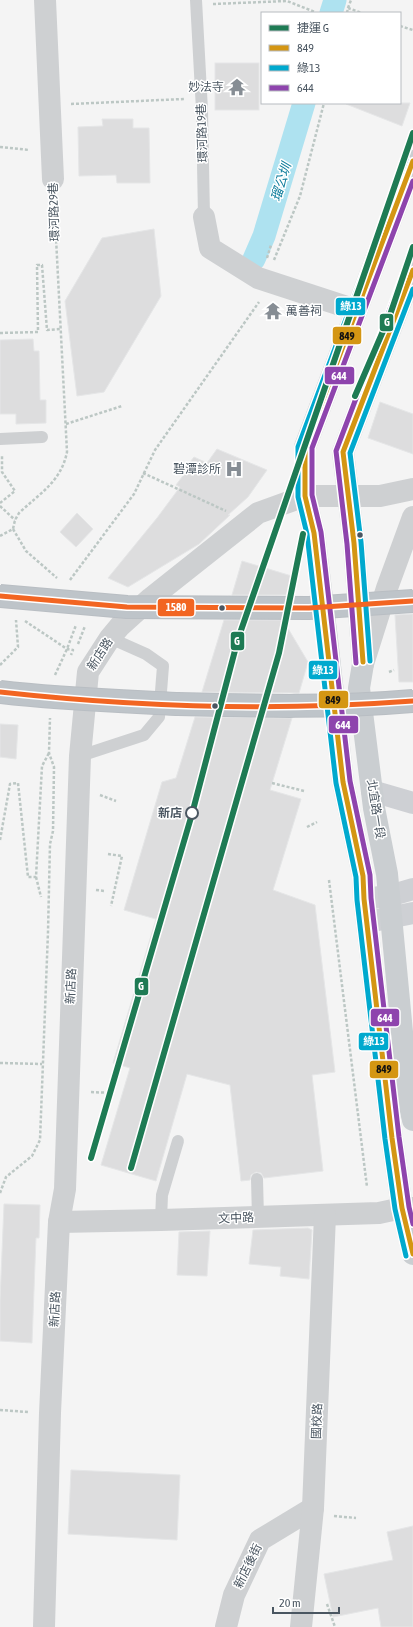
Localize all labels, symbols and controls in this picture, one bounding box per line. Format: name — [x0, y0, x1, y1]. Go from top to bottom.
legend — [261, 12, 401, 104]
text: 捷運 G — [297, 21, 329, 35]
text: 849 — [297, 41, 314, 55]
text: 綠13 — [297, 61, 320, 75]
temple icon: 妙法寺 — [227, 77, 247, 97]
place label: 妙法寺 — [188, 80, 224, 94]
text: 644 — [297, 81, 314, 95]
street label: 環河路19巷 — [194, 103, 210, 163]
water label: 瑠公圳 — [268, 159, 294, 203]
street label: 環河路29巷 — [46, 182, 62, 242]
line badge: 綠13 — [335, 297, 366, 316]
text: 綠13 — [340, 300, 362, 312]
temple icon: 萬善祠 — [263, 301, 283, 321]
place label: 萬善祠 — [286, 304, 322, 318]
line badge: G — [379, 313, 394, 332]
text: G — [384, 316, 390, 328]
line badge: 849 — [332, 326, 362, 345]
text: 849 — [339, 330, 355, 342]
line badge: 644 — [324, 366, 355, 385]
text: 644 — [331, 370, 347, 382]
hospital icon: 碧潭診所 — [224, 459, 244, 479]
place label: 碧潭診所 — [173, 462, 221, 476]
unlabelled marker — [355, 530, 365, 540]
line badge: 1580 — [157, 598, 195, 617]
text: 1580 — [166, 601, 186, 613]
unlabelled marker — [217, 603, 227, 613]
line badge: G — [230, 631, 245, 651]
street label: 新店路 — [84, 635, 116, 673]
text: G — [234, 635, 240, 647]
line badge: 綠13 — [308, 660, 338, 680]
text: 綠13 — [312, 664, 334, 676]
line badge: 849 — [318, 690, 349, 709]
text: 849 — [325, 694, 341, 706]
unlabelled marker — [210, 701, 220, 711]
line badge: 644 — [328, 715, 359, 734]
text: 644 — [335, 719, 351, 731]
street label: 北宜路一段 — [364, 778, 388, 840]
place label: 新店 — [158, 806, 182, 820]
marker: 新店 — [185, 806, 199, 820]
street label: 新店路 — [63, 968, 79, 1004]
line badge: G — [134, 977, 149, 996]
text: G — [138, 980, 144, 992]
line badge: 644 — [370, 1008, 400, 1027]
text: 644 — [377, 1012, 393, 1024]
line badge: 綠13 — [358, 1032, 389, 1051]
text: 綠13 — [363, 1035, 385, 1047]
line badge: 849 — [369, 1060, 399, 1079]
text: 849 — [376, 1063, 392, 1075]
street label: 文中路 — [218, 1210, 254, 1226]
street label: 新店路 — [47, 1291, 63, 1327]
street label: 國校路 — [309, 1403, 325, 1439]
street label: 新店後街 — [231, 1541, 265, 1591]
scale bar — [273, 1589, 339, 1615]
text: 20 m — [279, 1596, 301, 1610]

